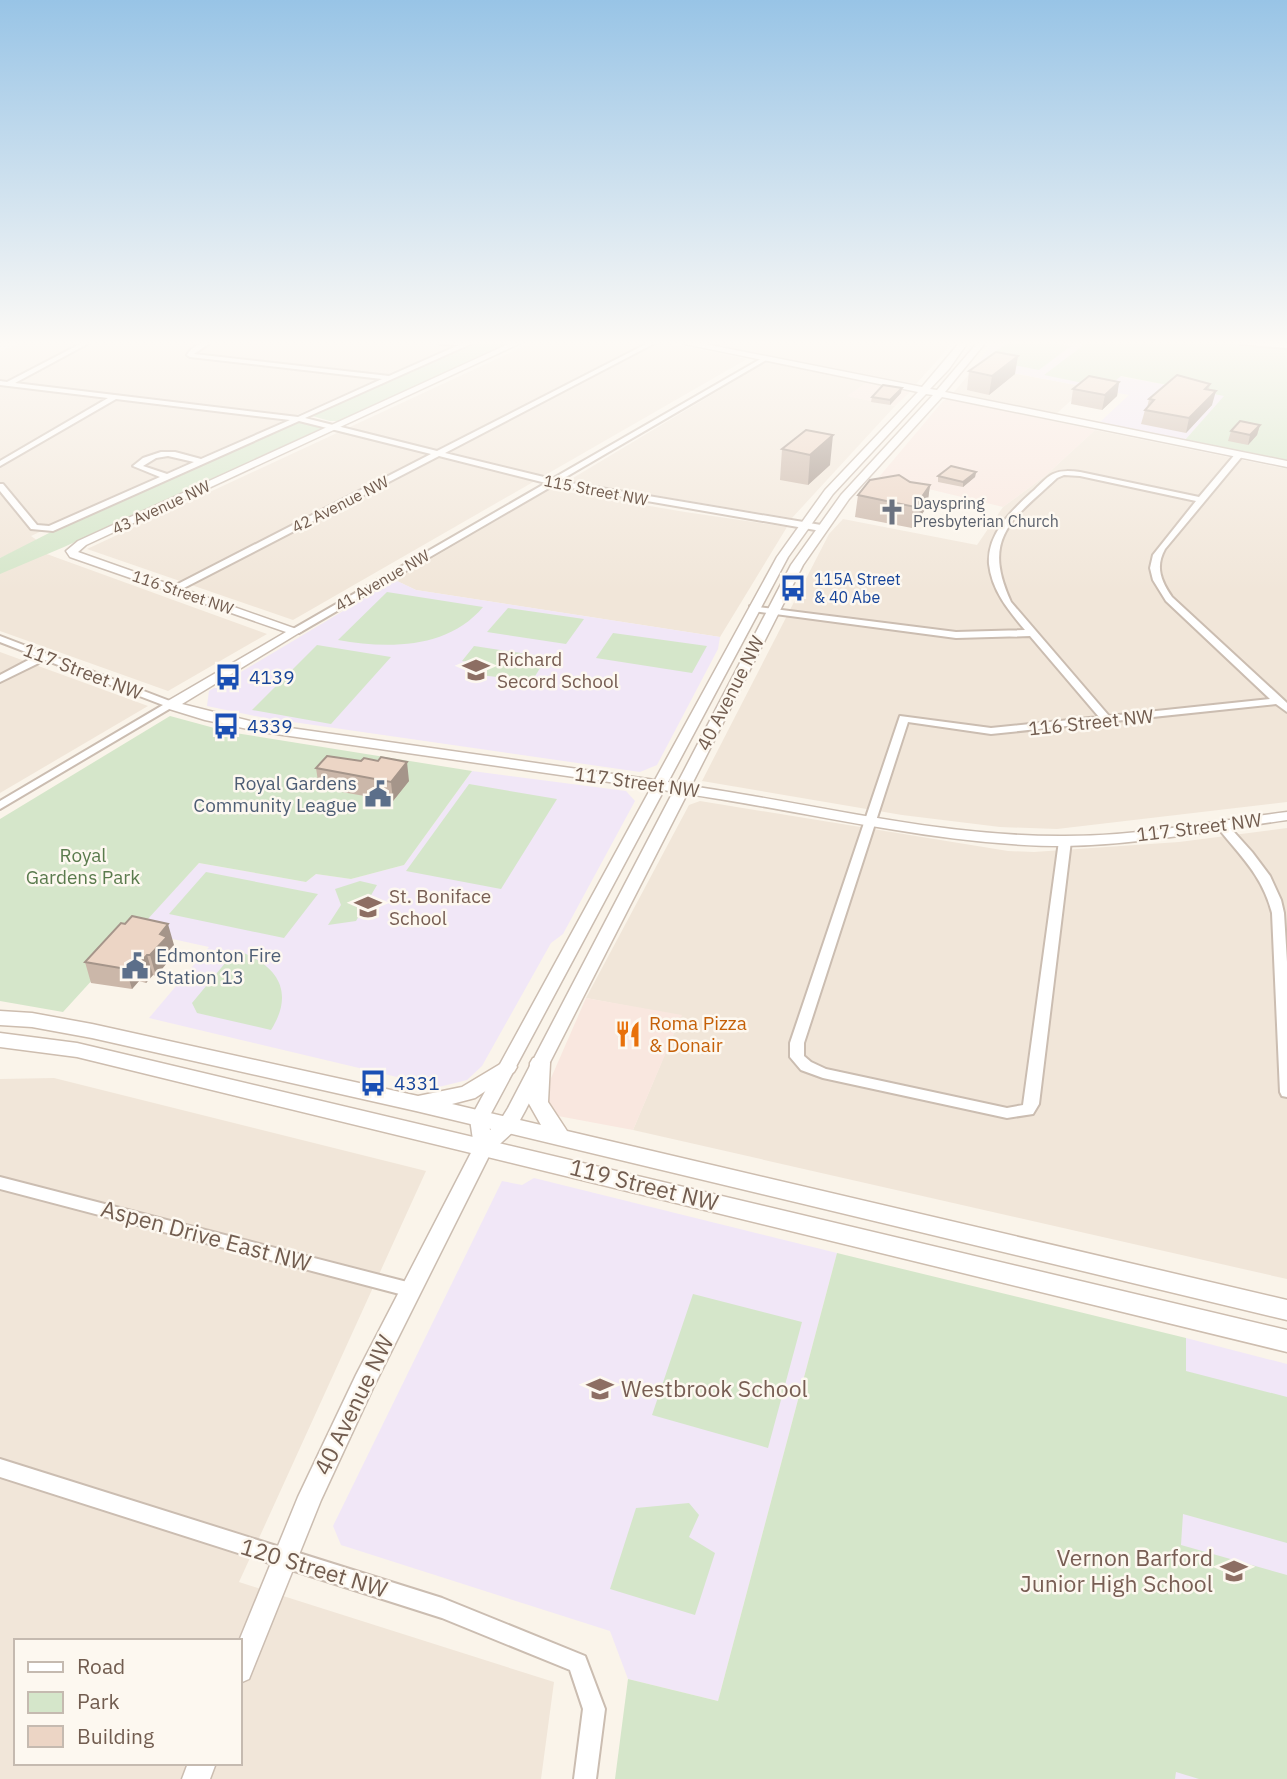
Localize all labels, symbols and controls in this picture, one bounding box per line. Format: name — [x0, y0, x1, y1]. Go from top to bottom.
street label: 115 Street NW — [542, 470, 650, 510]
street label: 42 Avenue NW — [288, 471, 392, 537]
street label: 43 Avenue NW — [109, 476, 213, 538]
place label: Dayspring Presbyterian Church — [913, 493, 1059, 531]
church icon: Dayspring Presbyterian Church — [877, 497, 907, 527]
street label: 41 Avenue NW — [331, 545, 433, 615]
street label: 116 Street NW — [130, 565, 236, 619]
place label: 115A Street & 40 Abe — [814, 569, 901, 607]
bus stop icon: 115A Street & 40 Abe — [778, 573, 808, 603]
street label: 40 Avenue NW — [691, 632, 769, 754]
street label: 117 Street NW — [20, 637, 146, 705]
place label: Richard Secord School — [497, 647, 619, 693]
school or university icon: Richard Secord School — [461, 655, 491, 685]
bus stop icon: 4139 — [213, 662, 243, 692]
place label: 4139 — [249, 665, 295, 689]
street label: 116 Street NW — [1027, 703, 1155, 741]
bus stop icon: 4339 — [211, 711, 241, 741]
place label: 4339 — [247, 714, 293, 738]
street label: 117 Street NW — [573, 761, 701, 803]
place label: Royal Gardens Community League — [193, 771, 357, 817]
public building icon: Royal Gardens Community League — [363, 779, 393, 809]
street label: 117 Street NW — [1135, 807, 1263, 847]
park label: Royal Gardens Park — [26, 843, 140, 889]
place label: St. Boniface School — [389, 884, 491, 930]
school or university icon: St. Boniface School — [353, 892, 383, 922]
place label: Edmonton Fire Station 13 — [156, 943, 281, 989]
public building icon: Edmonton Fire Station 13 — [120, 951, 150, 981]
place label: Roma Pizza & Donair — [649, 1011, 747, 1057]
restaurant icon: Roma Pizza & Donair — [613, 1019, 643, 1049]
bus stop icon: 4331 — [358, 1068, 388, 1098]
place label: 4331 — [394, 1071, 440, 1095]
street label: 119 Street NW — [567, 1151, 722, 1217]
street label: Aspen Drive East NW — [98, 1193, 315, 1278]
street label: 40 Avenue NW — [306, 1329, 400, 1479]
place label: Westbrook School — [621, 1373, 808, 1403]
school or university icon: Westbrook School — [585, 1374, 615, 1404]
street label: 120 Street NW — [237, 1530, 392, 1604]
place label: Vernon Barford Junior High School — [1020, 1542, 1213, 1598]
school or university icon: Vernon Barford Junior High School — [1219, 1556, 1249, 1586]
legend — [14, 1639, 242, 1765]
text: Road — [77, 1652, 125, 1680]
text: Park — [77, 1687, 120, 1715]
text: Building — [77, 1722, 154, 1750]

